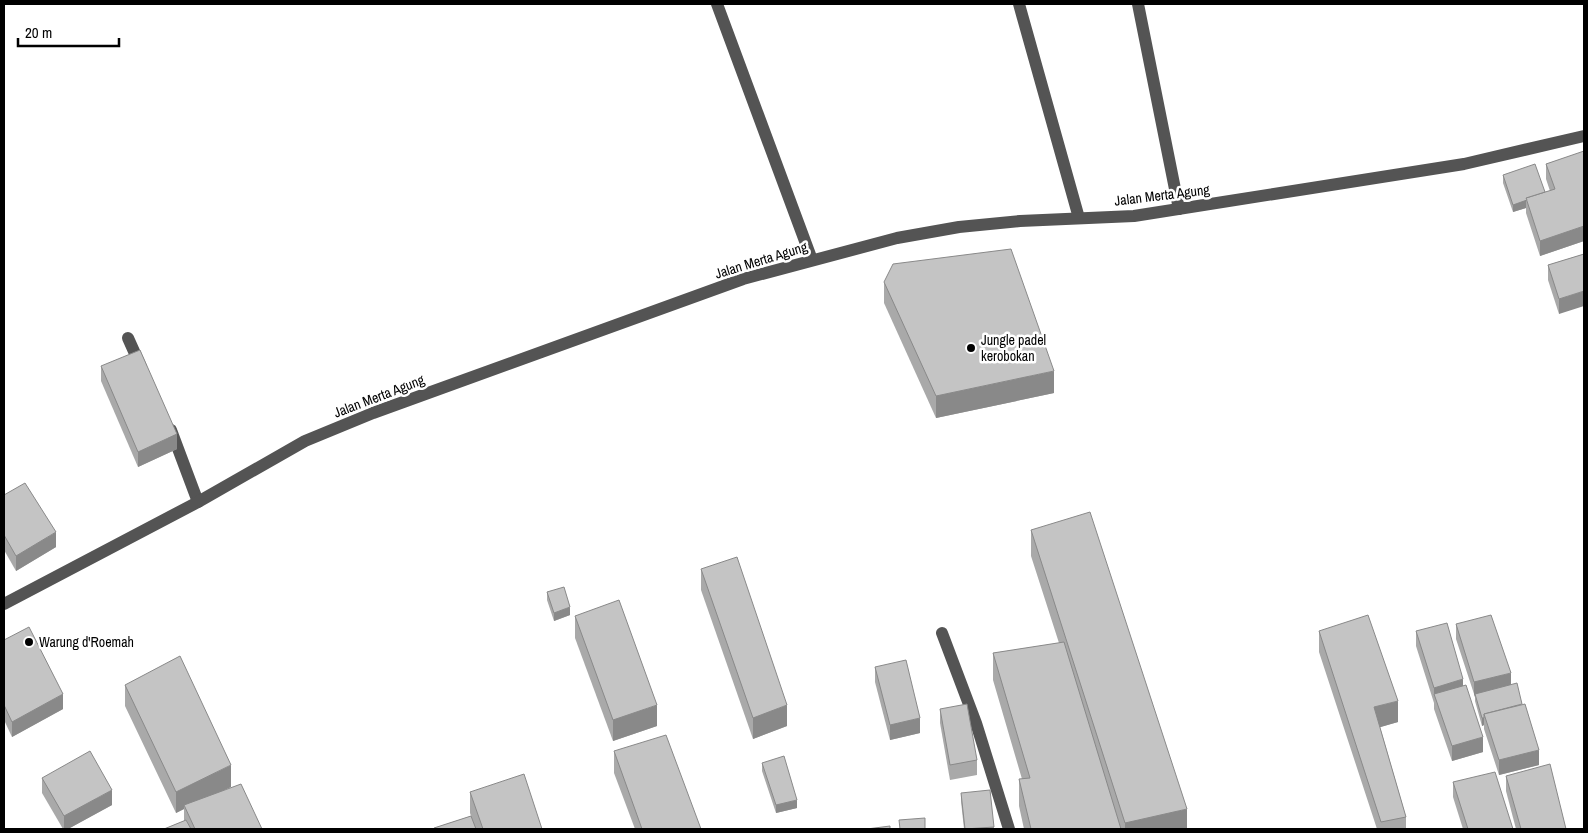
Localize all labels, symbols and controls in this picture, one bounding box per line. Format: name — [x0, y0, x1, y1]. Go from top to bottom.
scale bar — [18, 15, 119, 47]
text: 20 m — [25, 22, 52, 43]
street label: Jalan Merta Agung — [1113, 180, 1211, 210]
street label: Jalan Merta Agung — [713, 237, 810, 283]
place label: Jungle padel kerobokan — [981, 331, 1046, 365]
marker: Jungle padel kerobokan — [965, 342, 977, 354]
street label: Jalan Merta Agung — [331, 370, 427, 422]
place label: Warung d'Roemah — [39, 633, 134, 651]
marker: Warung d'Roemah — [23, 636, 35, 648]

